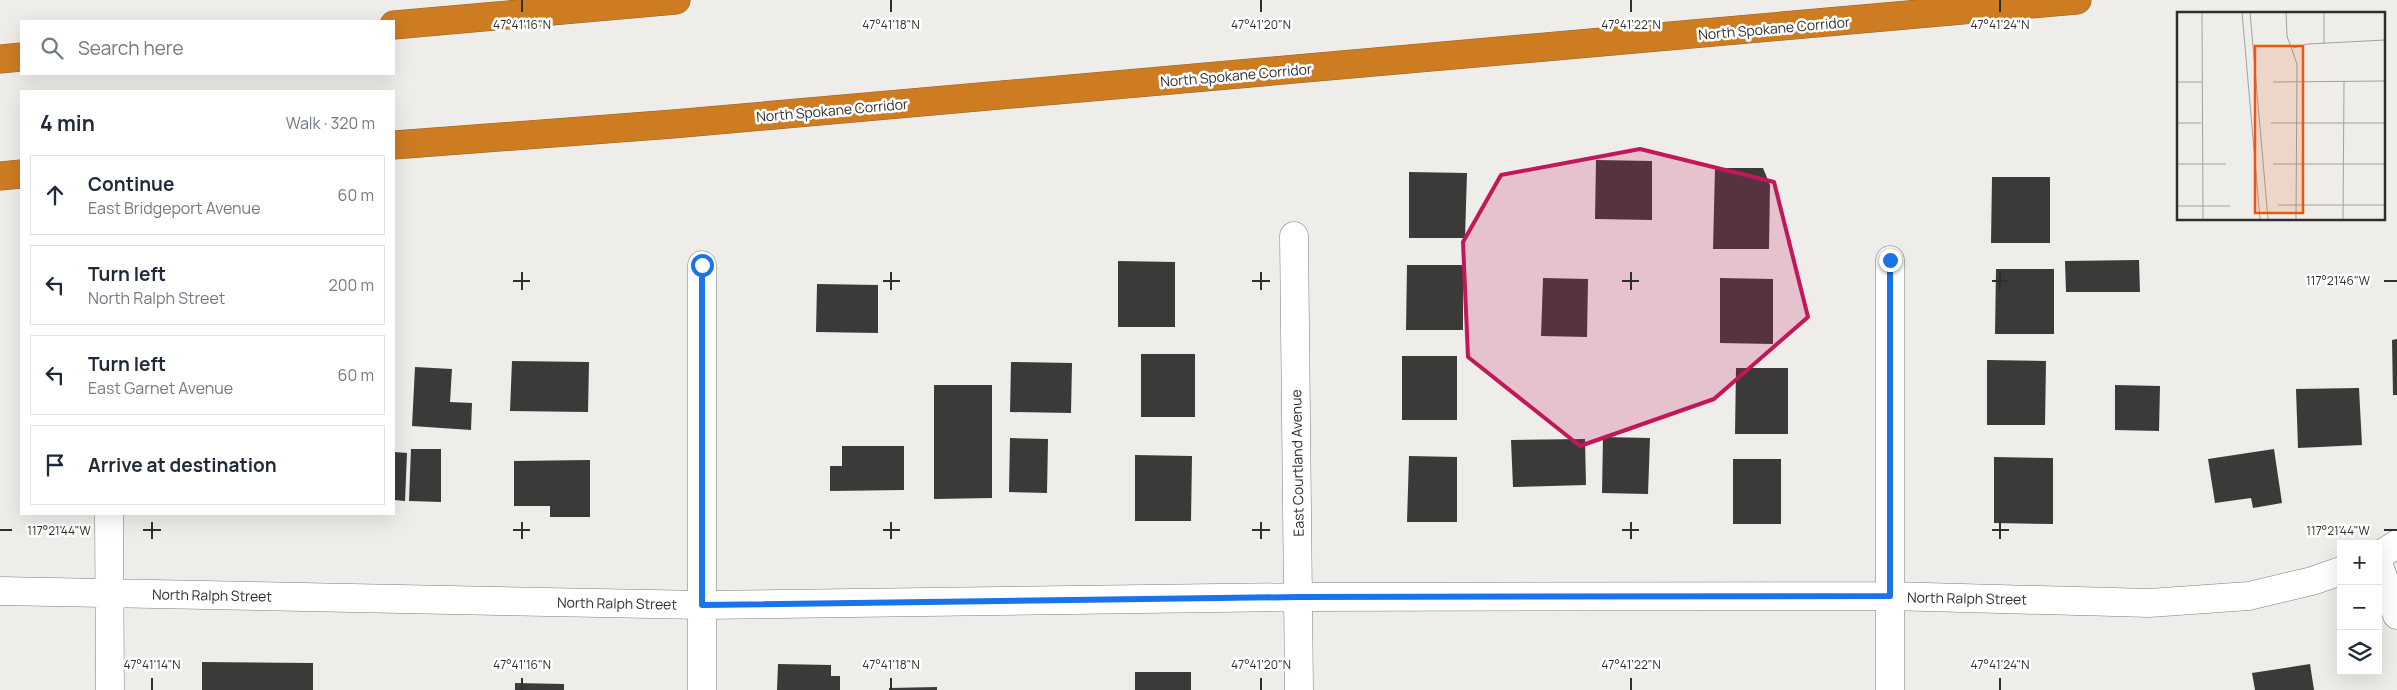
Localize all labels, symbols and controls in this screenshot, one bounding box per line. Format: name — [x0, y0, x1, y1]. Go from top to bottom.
street label: North Spokane Corridor — [1697, 12, 1851, 44]
inset map — [2177, 12, 2384, 220]
text: 47°41'16"N — [493, 16, 551, 33]
text: 47°41'18"N — [862, 16, 920, 33]
text: 47°41'20"N — [1231, 16, 1291, 33]
text: 47°41'22"N — [1601, 16, 1661, 33]
text: 47°41'24"N — [1970, 16, 2030, 33]
search box — [20, 20, 395, 75]
icon: search — [38, 34, 66, 62]
text: Search here — [78, 35, 184, 61]
street label: North Spokane Corridor — [1159, 59, 1313, 91]
street label: North Spokane Corridor — [755, 94, 909, 126]
text: 4 min — [40, 109, 95, 137]
text: Walk · 320 m — [286, 112, 375, 134]
text: Continue — [88, 171, 174, 197]
icon: ahead — [41, 181, 69, 209]
text: 60 m — [338, 184, 374, 206]
text: East Bridgeport Avenue — [88, 197, 260, 219]
route end — [1879, 249, 1902, 272]
route start — [691, 254, 714, 277]
text: Turn left — [88, 261, 166, 287]
icon: left — [41, 271, 69, 299]
text: 117°21'46"W — [2306, 272, 2371, 289]
text: 200 m — [329, 274, 374, 296]
text: North Ralph Street — [88, 287, 225, 309]
text: Turn left — [88, 351, 166, 377]
icon: left — [41, 361, 69, 389]
text: 60 m — [338, 364, 374, 386]
text: East Garnet Avenue — [88, 377, 233, 399]
street label: East Courtland Avenue — [1286, 389, 1308, 537]
icon: arrive — [41, 451, 69, 479]
text: Arrive at destination — [88, 452, 277, 478]
text: 117°21'44"W — [27, 522, 91, 539]
text: 117°21'44"W — [2306, 522, 2370, 539]
map controls — [2337, 540, 2382, 675]
button: + — [2337, 540, 2382, 585]
street label: North Ralph Street — [152, 584, 273, 606]
button: − — [2337, 585, 2382, 630]
street label: North Ralph Street — [1907, 587, 2028, 609]
street label: North Ralph Street — [557, 592, 678, 614]
button: layers — [2337, 630, 2382, 675]
text: 47°41'14"N — [123, 656, 181, 673]
text: 47°41'16"N — [493, 656, 551, 673]
text: 47°41'18"N — [862, 656, 920, 673]
text: 47°41'20"N — [1231, 656, 1291, 673]
text: 47°41'22"N — [1601, 656, 1661, 673]
text: 47°41'24"N — [1970, 656, 2030, 673]

